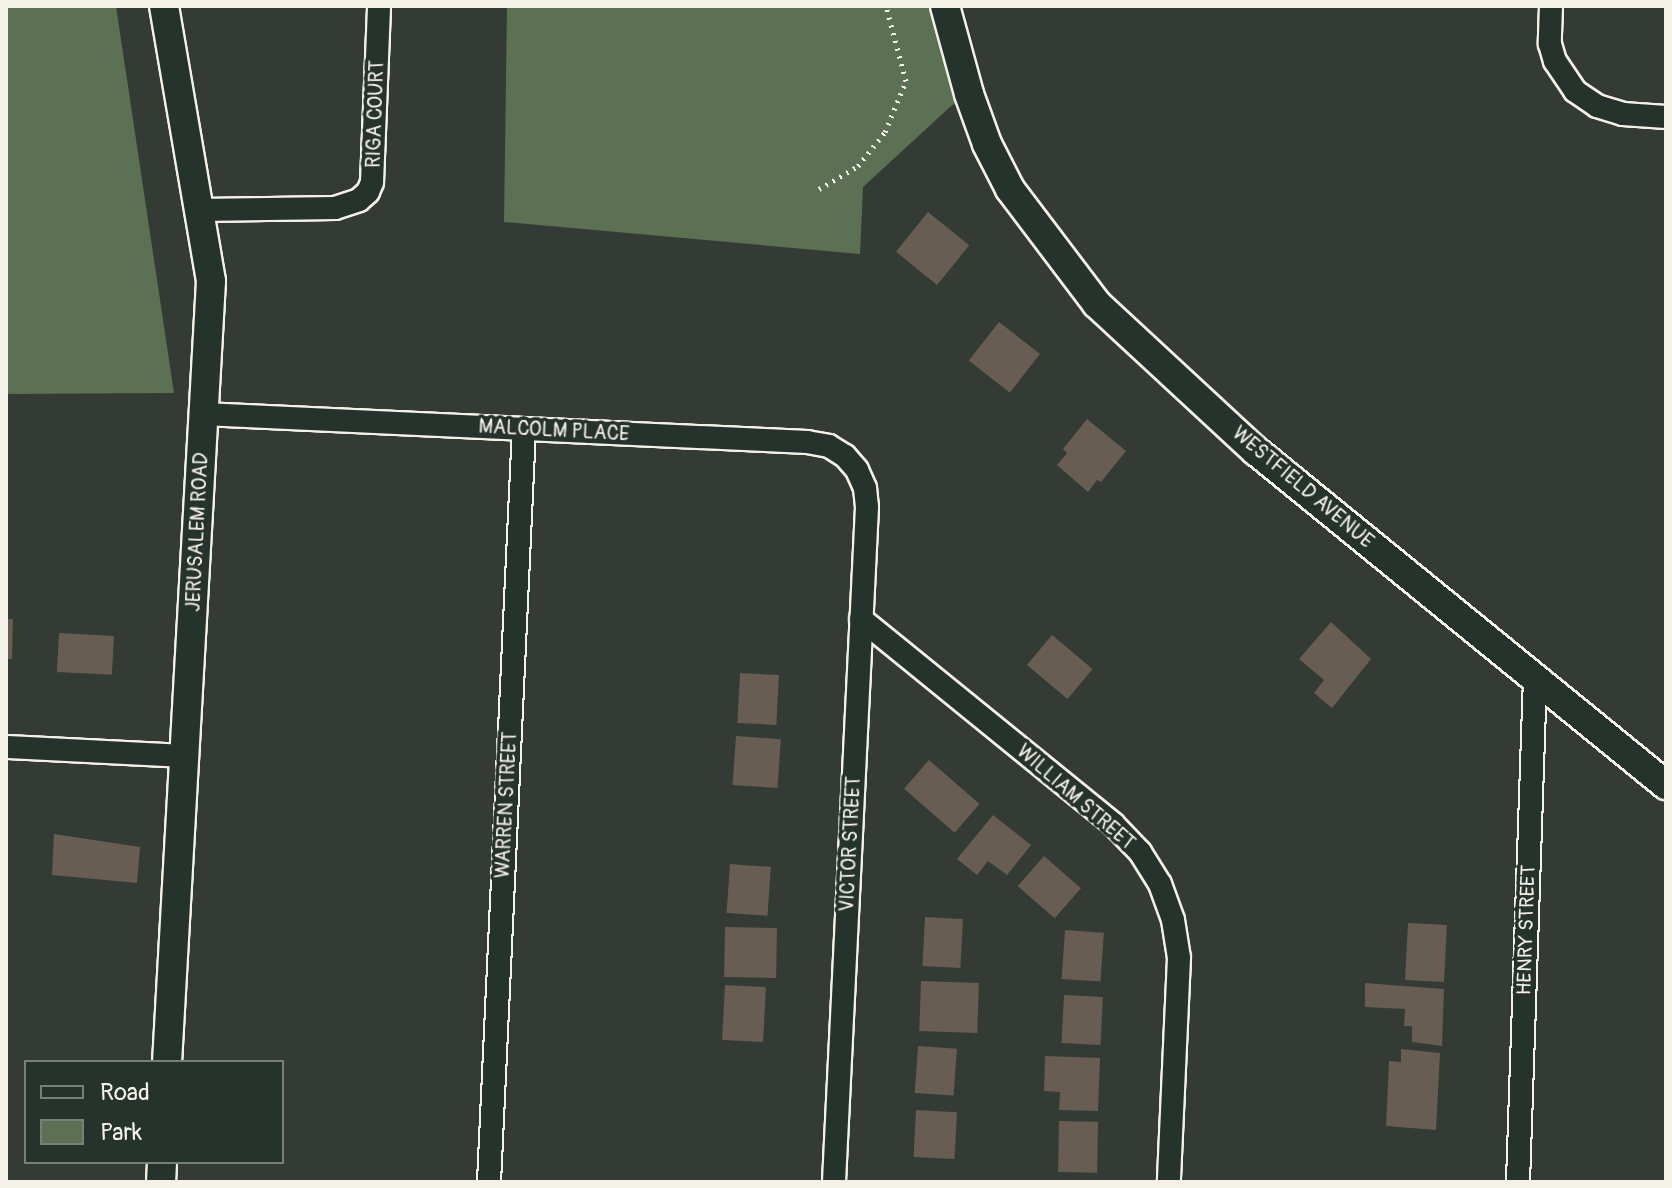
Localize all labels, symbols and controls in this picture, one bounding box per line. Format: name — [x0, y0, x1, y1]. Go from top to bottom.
street label: RIGA COURT — [361, 60, 389, 168]
street label: MALCOLM PLACE — [478, 414, 630, 446]
street label: WESTFIELD AVENUE — [1228, 421, 1378, 553]
street label: JERUSALEM ROAD — [181, 452, 213, 612]
street label: WARREN STREET — [490, 731, 522, 879]
street label: WILLIAM STREET — [1012, 739, 1140, 855]
street label: VICTOR STREET — [834, 776, 866, 912]
street label: HENRY STREET — [1512, 864, 1540, 996]
legend — [24, 1060, 284, 1164]
text: Road — [100, 1078, 150, 1107]
text: Park — [100, 1118, 142, 1147]

